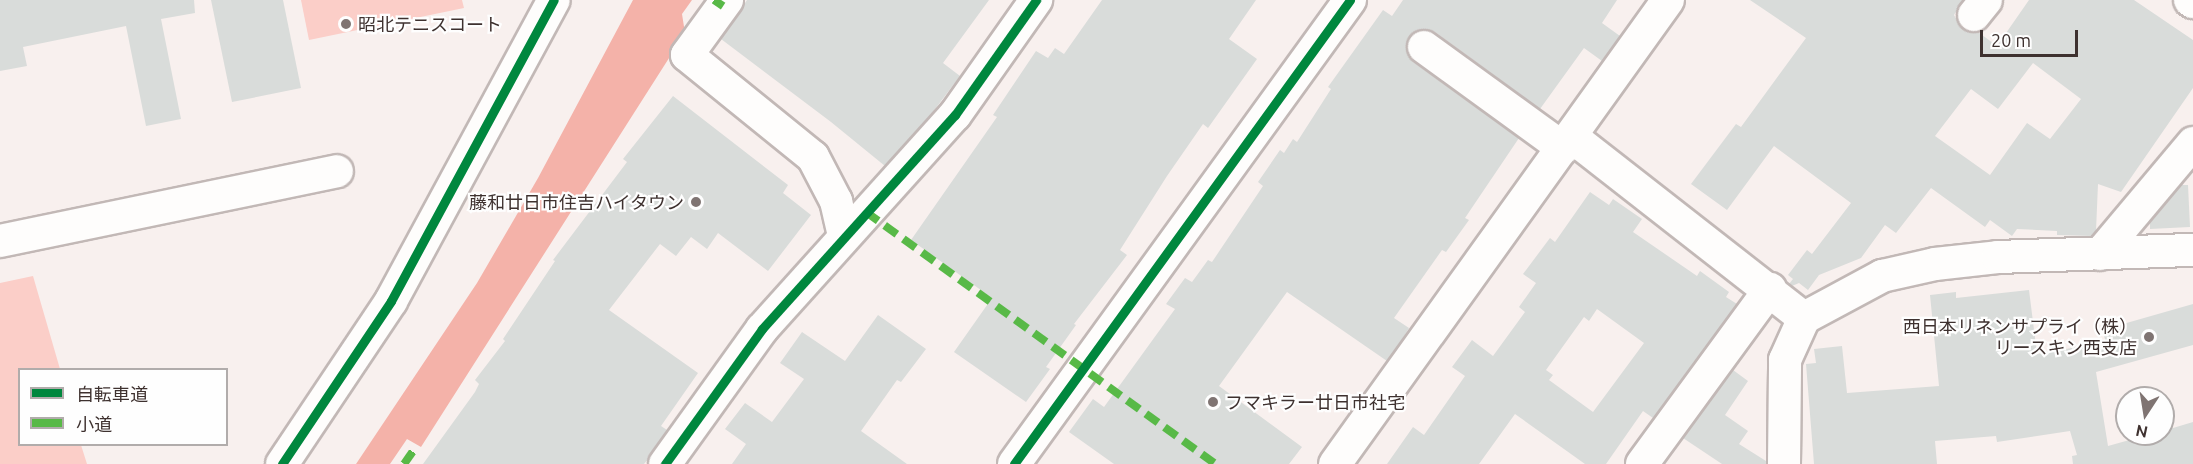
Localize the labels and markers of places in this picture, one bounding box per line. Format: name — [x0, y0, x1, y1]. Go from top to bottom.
place label: 昭北テニスコート — [358, 13, 502, 35]
marker: 昭北テニスコート — [339, 17, 353, 31]
place label: 藤和廿日市住吉ハイタウン — [468, 191, 684, 213]
marker: 藤和廿日市住吉ハイタウン — [689, 195, 703, 209]
place label: 西日本リネンサプライ（株） リースキン西支店 — [1903, 316, 2137, 358]
marker: 西日本リネンサプライ（株） リースキン西支店 — [2142, 330, 2156, 344]
place label: フマキラー廿日市社宅 — [1225, 391, 1405, 413]
marker: フマキラー廿日市社宅 — [1206, 395, 1220, 409]

